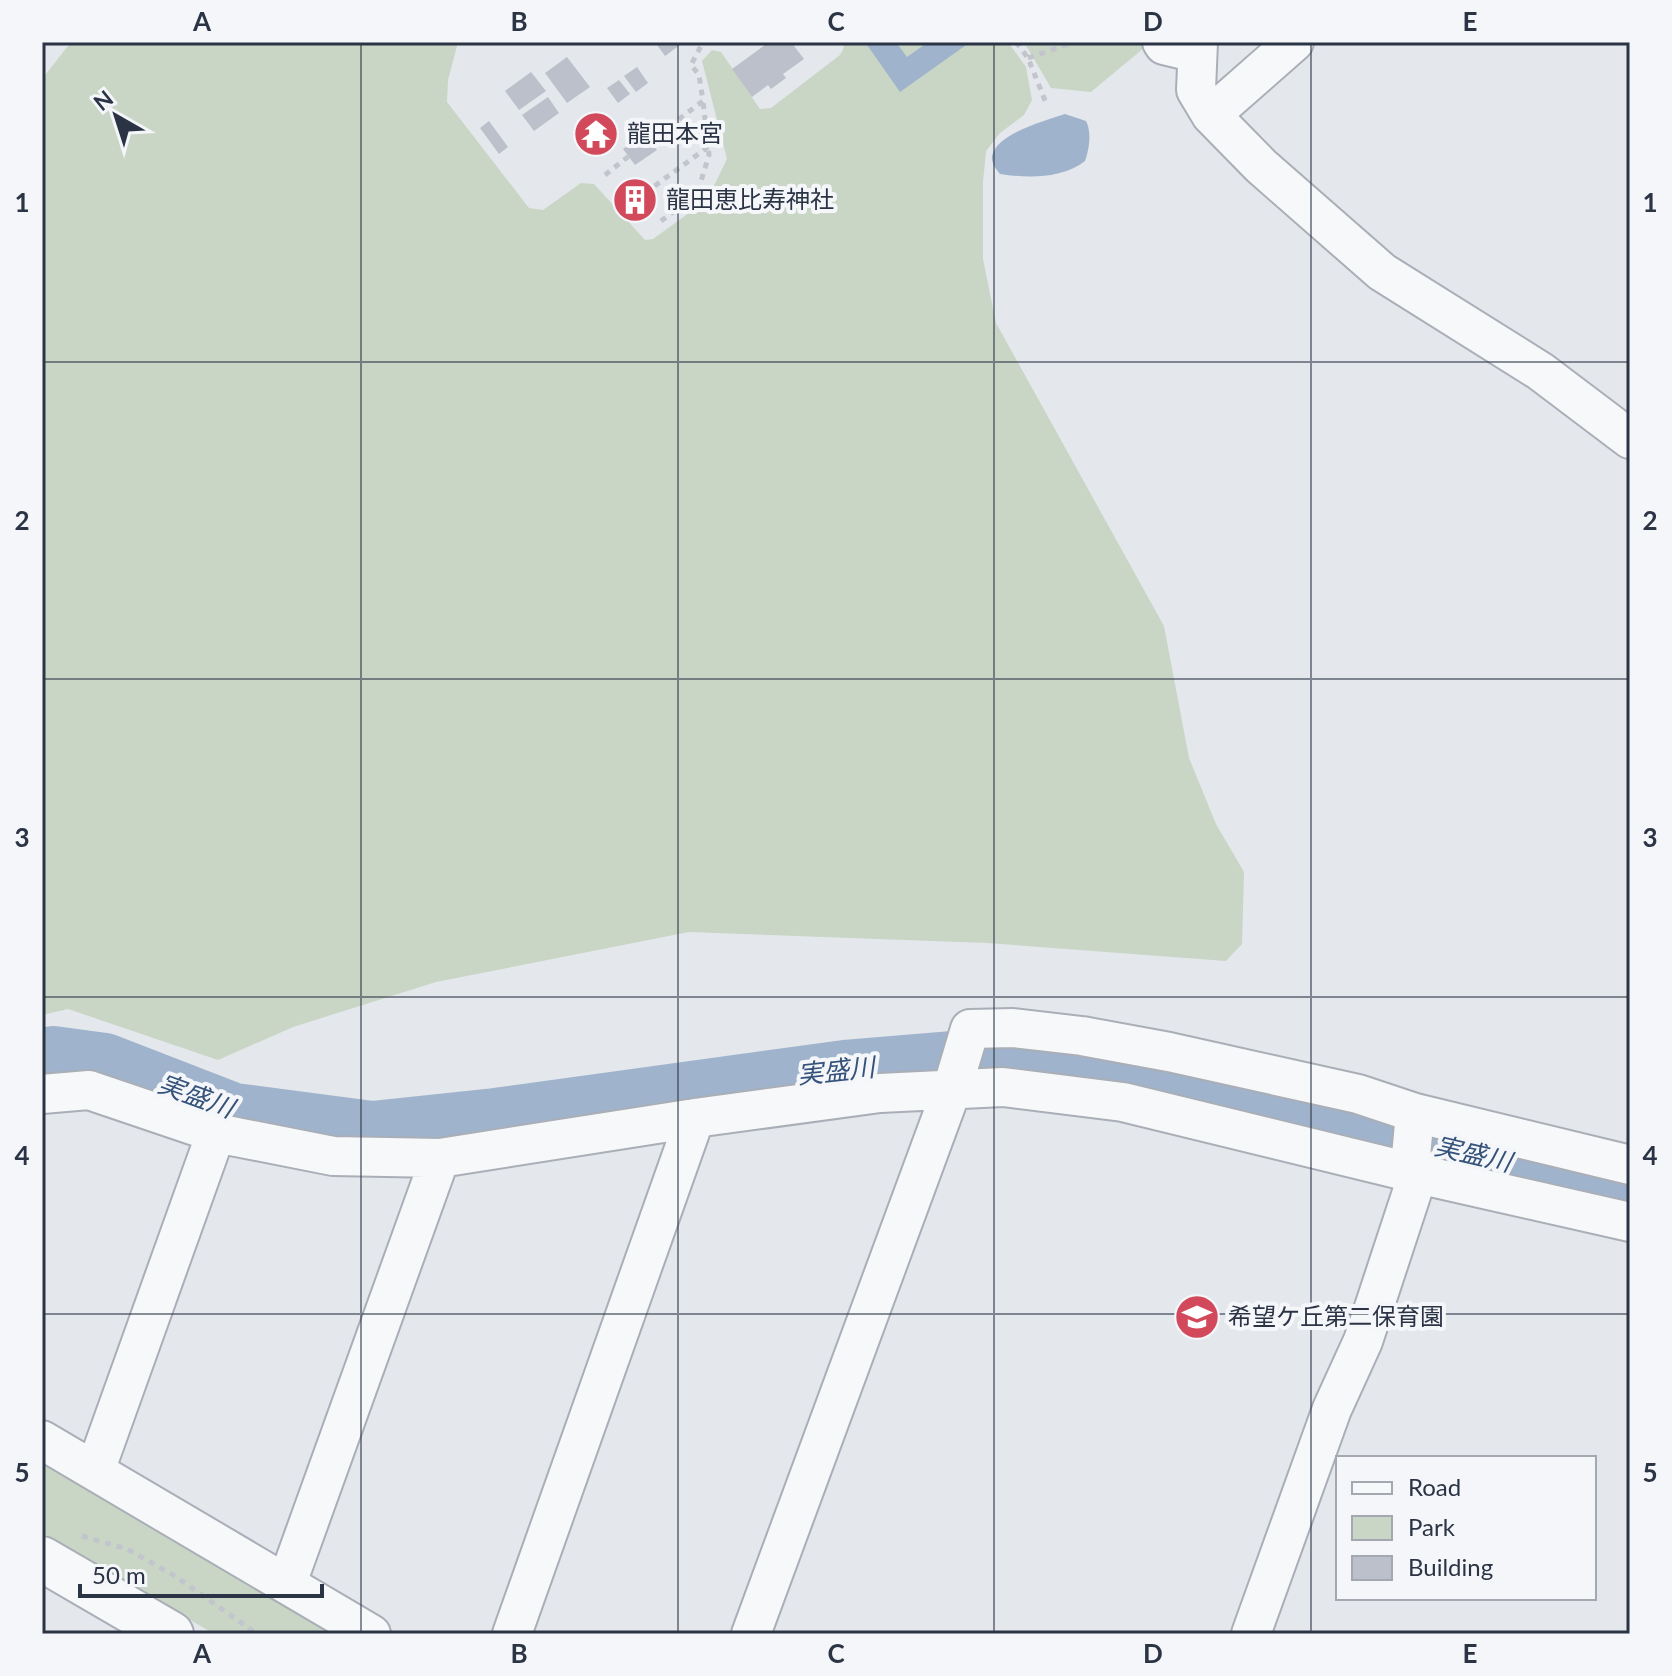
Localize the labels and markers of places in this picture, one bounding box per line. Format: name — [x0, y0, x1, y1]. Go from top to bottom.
temple icon: 龍田本宮 — [572, 110, 620, 158]
place label: 龍田本宮 — [627, 118, 723, 147]
building icon: 龍田恵比寿神社 — [611, 176, 659, 224]
place label: 龍田恵比寿神社 — [666, 184, 834, 213]
school or university icon: 希望ケ丘第二保育園 — [1173, 1293, 1221, 1341]
place label: 希望ケ丘第二保育園 — [1228, 1301, 1444, 1330]

